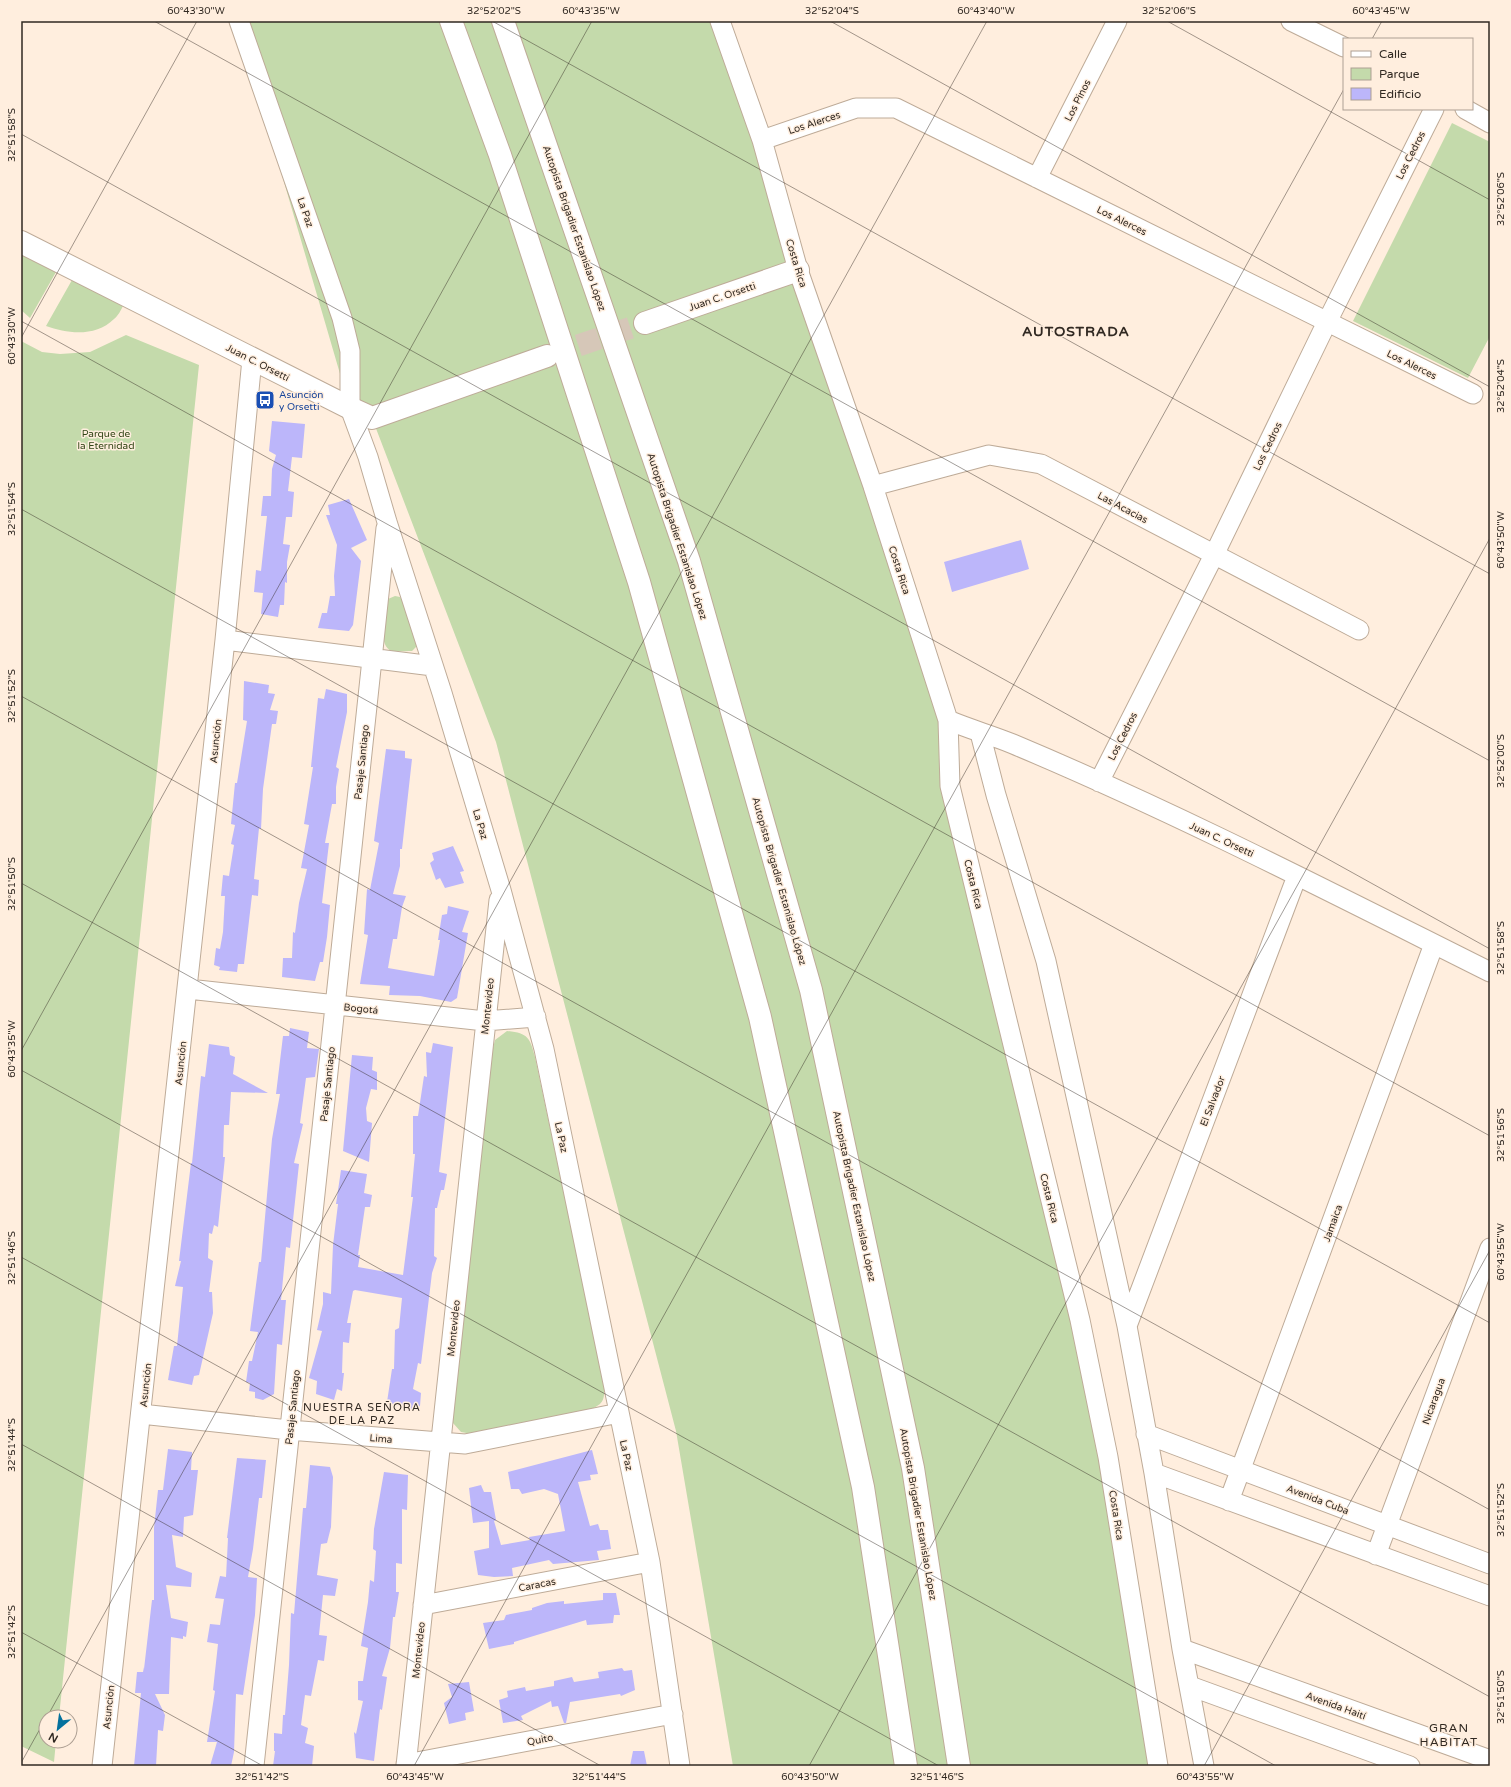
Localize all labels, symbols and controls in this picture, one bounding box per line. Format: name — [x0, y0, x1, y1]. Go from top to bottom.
text: 60°43'30"W — [167, 5, 225, 17]
text: 32°52'02"S — [467, 5, 521, 17]
text: 60°43'35"W — [562, 5, 620, 17]
text: 32°52'04"S — [805, 5, 859, 17]
text: 60°43'40"W — [957, 5, 1015, 17]
text: 32°52'06"S — [1142, 5, 1196, 17]
text: 60°43'45"W — [1352, 5, 1410, 17]
legend — [1343, 38, 1473, 110]
text: Calle — [1379, 47, 1407, 61]
text: Parque — [1379, 67, 1420, 81]
street label: Los Pinos — [1062, 77, 1094, 123]
text: Edificio — [1379, 87, 1421, 101]
text: 32°51'58"S — [6, 108, 18, 162]
street label: Los Alerces — [787, 109, 842, 137]
street label: Los Cedros — [1394, 129, 1428, 182]
street label: Autopista Brigadier Estanislao López — [540, 144, 608, 313]
text: 32°52'06"S — [1495, 172, 1507, 226]
street label: La Paz — [294, 196, 316, 229]
street label: Los Alerces — [1095, 204, 1149, 238]
street label: Costa Rica — [783, 238, 809, 289]
street label: Juan C. Orsetti — [687, 280, 757, 314]
text: 60°43'30"W — [6, 307, 18, 365]
district label: AUTOSTRADA — [1022, 323, 1130, 340]
street label: Juan C. Orsetti — [224, 342, 291, 384]
street label: Los Alerces — [1385, 348, 1439, 382]
text: 32°52'04"S — [1495, 359, 1507, 413]
bus stop icon: Asunción y Orsetti — [254, 389, 276, 411]
place label: Asunción y Orsetti — [279, 389, 323, 413]
street label: Los Cedros — [1251, 420, 1285, 473]
park label: Parque de la Eternidad — [78, 428, 134, 452]
street label: Autopista Brigadier Estanislao López — [644, 452, 710, 621]
text: 32°51'54"S — [6, 482, 18, 536]
street label: Las Acacias — [1095, 490, 1150, 526]
text: 60°43'50"W — [1495, 511, 1507, 569]
street label: Costa Rica — [886, 545, 913, 596]
text: 32°51'52"S — [6, 669, 18, 723]
street label: Los Cedros — [1106, 710, 1140, 763]
street label: Asunción — [208, 718, 224, 764]
street label: Pasaje Santiago — [352, 724, 372, 800]
text: 32°52'00"S — [1495, 734, 1507, 788]
street label: Autopista Brigadier Estanislao López — [749, 796, 809, 967]
street label: La Paz — [470, 808, 490, 841]
street label: Juan C. Orsetti — [1187, 820, 1256, 860]
text: 32°51'50"S — [6, 857, 18, 911]
street label: Costa Rica — [961, 858, 985, 910]
text: 32°51'58"S — [1495, 921, 1507, 975]
street label: Montevideo — [479, 977, 497, 1035]
street label: Bogotá — [343, 1001, 379, 1017]
text: 60°43'35"W — [6, 1020, 18, 1078]
street label: Asunción — [173, 1040, 189, 1086]
street label: Pasaje Santiago — [318, 1046, 338, 1122]
street label: El Salvador — [1198, 1074, 1228, 1128]
text: 32°51'56"S — [1495, 1108, 1507, 1162]
street label: Autopista Brigadier Estanislao López — [830, 1110, 878, 1283]
street label: La Paz — [552, 1121, 570, 1154]
street label: Costa Rica — [1037, 1172, 1061, 1224]
street label: Jamaica — [1321, 1203, 1345, 1243]
text: 60°43'55"W — [1495, 1223, 1507, 1281]
text: 32°51'46"S — [6, 1231, 18, 1285]
street label: Montevideo — [445, 1299, 463, 1357]
street label: Asunción — [138, 1362, 154, 1408]
street label: Pasaje Santiago — [283, 1369, 303, 1445]
street label: Nicaragua — [1420, 1376, 1448, 1426]
district label: NUESTRA SEÑORA DE LA PAZ — [303, 1401, 421, 1427]
text: 32°51'44"S — [6, 1418, 18, 1472]
street label: Autopista Brigadier Estanislao López — [897, 1427, 939, 1601]
street label: Lima — [369, 1432, 393, 1446]
street label: La Paz — [617, 1439, 635, 1472]
street label: Avenida Cuba — [1285, 1483, 1351, 1517]
text: 32°51'52"S — [1495, 1483, 1507, 1537]
street label: Costa Rica — [1106, 1489, 1126, 1541]
street label: Caracas — [518, 1575, 557, 1594]
text: 32°51'42"S — [6, 1605, 18, 1659]
street label: Montevideo — [410, 1621, 428, 1679]
text: 32°51'50"S — [1495, 1670, 1507, 1724]
street label: Asunción — [101, 1684, 117, 1730]
street label: Avenida Haití — [1304, 1690, 1368, 1723]
north arrow — [38, 1709, 78, 1749]
district label: GRAN HABITAT — [1420, 1721, 1478, 1749]
text: N — [46, 1729, 60, 1745]
street label: Quito — [526, 1732, 554, 1748]
text: 32°51'42"S — [235, 1771, 289, 1783]
text: 60°43'45"W — [386, 1771, 444, 1783]
text: 32°51'44"S — [572, 1771, 626, 1783]
text: 60°43'50"W — [781, 1771, 839, 1783]
text: 32°51'46"S — [910, 1771, 964, 1783]
text: 60°43'55"W — [1176, 1771, 1234, 1783]

